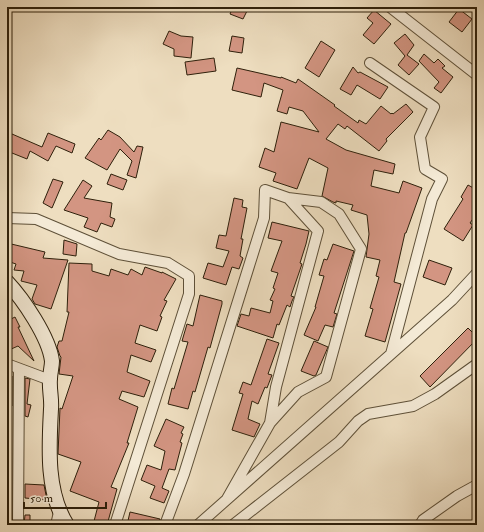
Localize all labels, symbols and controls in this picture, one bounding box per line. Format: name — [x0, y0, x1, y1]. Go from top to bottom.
scale bar — [24, 484, 106, 510]
text: 50 m — [30, 491, 54, 506]

